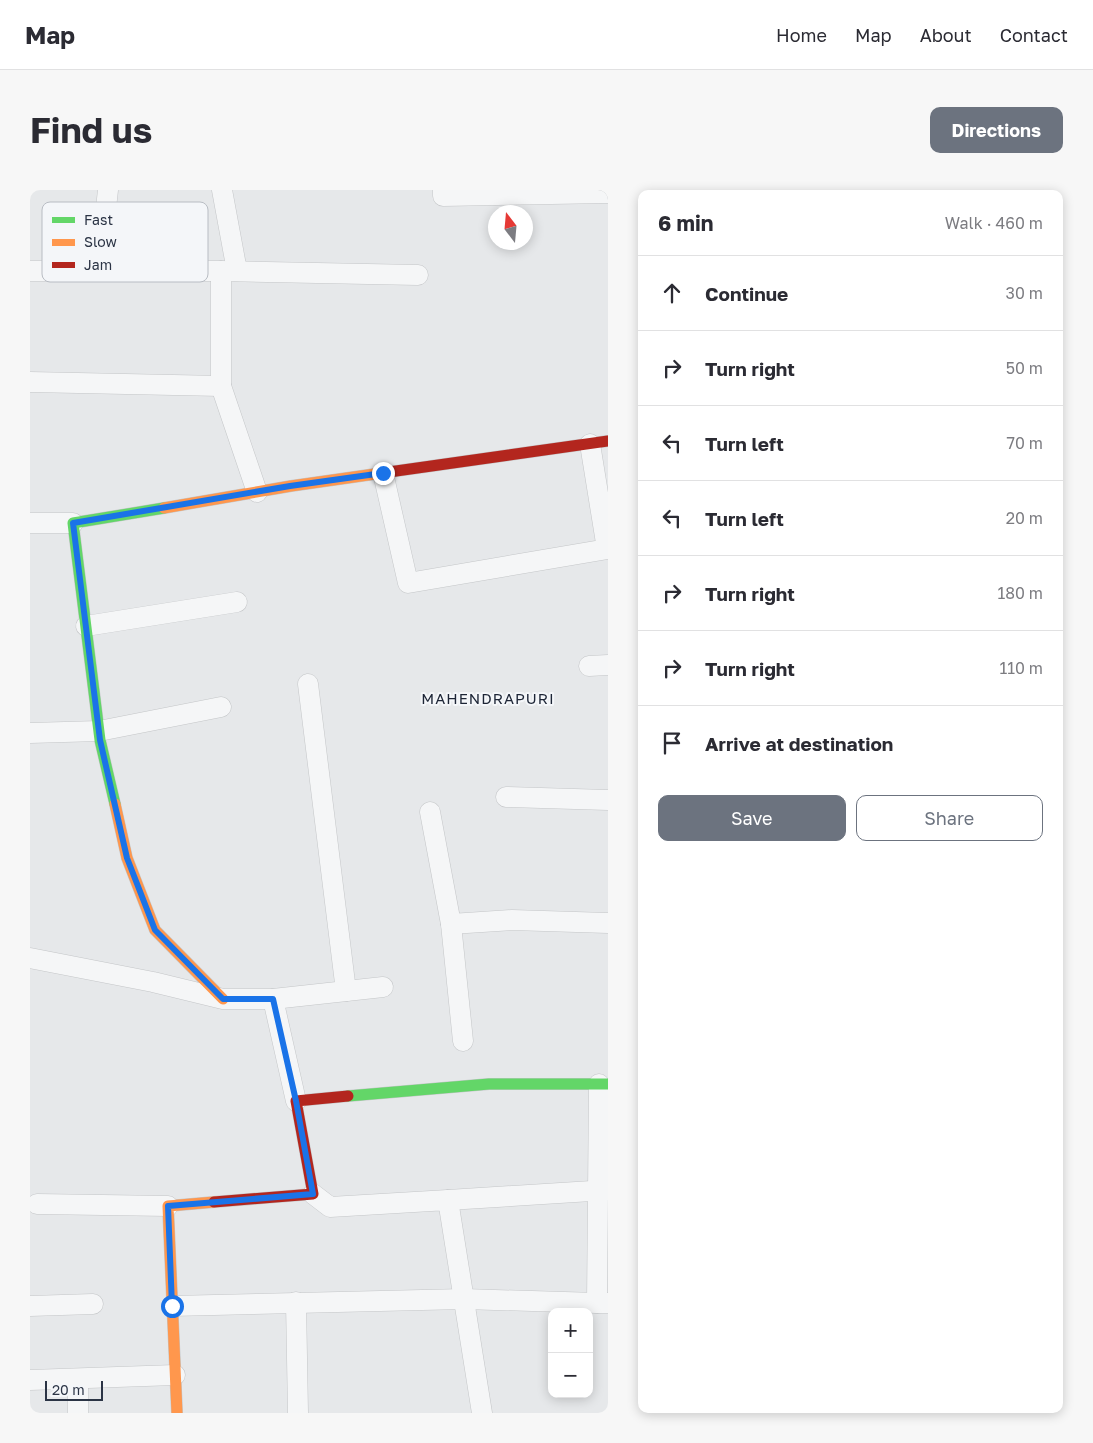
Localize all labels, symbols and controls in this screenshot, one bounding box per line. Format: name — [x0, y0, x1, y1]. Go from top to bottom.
text: Map — [25, 20, 75, 49]
text: Home — [776, 24, 827, 46]
text: Map — [855, 24, 892, 46]
text: About — [920, 24, 972, 46]
text: Contact — [1000, 24, 1068, 46]
button: Directions — [930, 107, 1063, 153]
text: Find us — [30, 109, 152, 151]
legend — [42, 202, 208, 282]
north arrow — [488, 205, 533, 250]
text: 6 min — [658, 210, 713, 236]
text: Fast — [84, 211, 113, 228]
text: Walk · 460 m — [945, 213, 1043, 233]
text: Slow — [84, 233, 117, 250]
text: Jam — [84, 256, 112, 273]
icon: ahead — [658, 279, 686, 307]
text: Continue — [705, 282, 788, 305]
text: 30 m — [1006, 283, 1043, 303]
icon: right — [658, 354, 686, 382]
text: Turn right — [705, 357, 795, 380]
text: 50 m — [1006, 358, 1043, 378]
icon: left — [658, 429, 686, 457]
text: Turn left — [705, 432, 784, 455]
text: 70 m — [1006, 433, 1043, 453]
route end — [372, 462, 395, 485]
icon: left — [658, 504, 686, 532]
text: Turn left — [705, 507, 784, 530]
text: 20 m — [1006, 508, 1043, 528]
icon: right — [658, 579, 686, 607]
text: Turn right — [705, 582, 795, 605]
text: 180 m — [997, 583, 1043, 603]
icon: right — [658, 654, 686, 682]
text: Turn right — [705, 657, 795, 680]
text: 110 m — [999, 658, 1043, 678]
district label: MAHENDRAPURI — [421, 689, 555, 707]
icon: arrive — [658, 729, 686, 757]
text: Arrive at destination — [705, 732, 893, 755]
button: Save — [658, 795, 846, 841]
button: Share — [856, 795, 1043, 841]
route start — [161, 1295, 184, 1318]
map controls — [548, 1308, 593, 1398]
button: + — [548, 1308, 593, 1353]
button: − — [548, 1353, 593, 1398]
scale bar — [45, 1378, 102, 1401]
text: 20 m — [52, 1381, 85, 1398]

